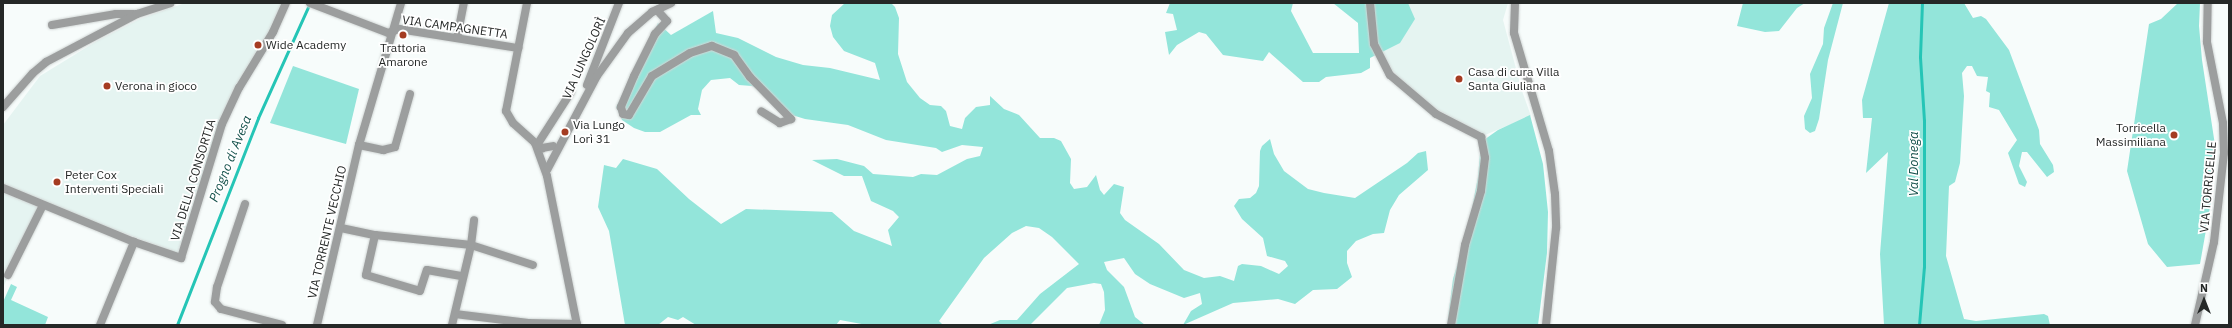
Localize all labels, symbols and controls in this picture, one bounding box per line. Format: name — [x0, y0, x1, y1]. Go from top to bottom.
street label: VIA CAMPAGNETTA — [401, 12, 509, 42]
street label: VIA LUNGOLORÌ — [559, 15, 609, 101]
marker: Trattoria Amarone — [398, 30, 408, 40]
place label: Wide Academy — [266, 38, 346, 52]
marker: Wide Academy — [253, 40, 263, 50]
place label: Trattoria Amarone — [378, 41, 428, 69]
place label: Casa di cura Villa Santa Giuliana — [1468, 65, 1559, 93]
marker: Casa di cura Villa Santa Giuliana — [1453, 73, 1465, 85]
place label: Verona in gioco — [115, 79, 197, 93]
marker: Verona in gioco — [102, 81, 112, 91]
water label: Progno di Avesa — [207, 113, 255, 205]
street label: VIA DELLA CONSORTIA — [168, 117, 218, 243]
place label: Via Lungo Lorì 31 — [573, 118, 625, 146]
place label: Torricella Massimiliana — [2096, 121, 2166, 149]
marker: Via Lungo Lorì 31 — [560, 127, 570, 137]
marker: Torricella Massimiliana — [2169, 130, 2179, 140]
water label: Val Donega — [1906, 131, 1922, 197]
street label: VIA TORRICELLE — [2197, 141, 2219, 233]
street label: VIA TORRENTE VECCHIO — [305, 164, 349, 300]
place label: Peter Cox Interventi Speciali — [65, 168, 163, 196]
marker: Peter Cox Interventi Speciali — [52, 177, 62, 187]
north arrow — [2184, 280, 2224, 320]
text: N — [2200, 281, 2208, 295]

